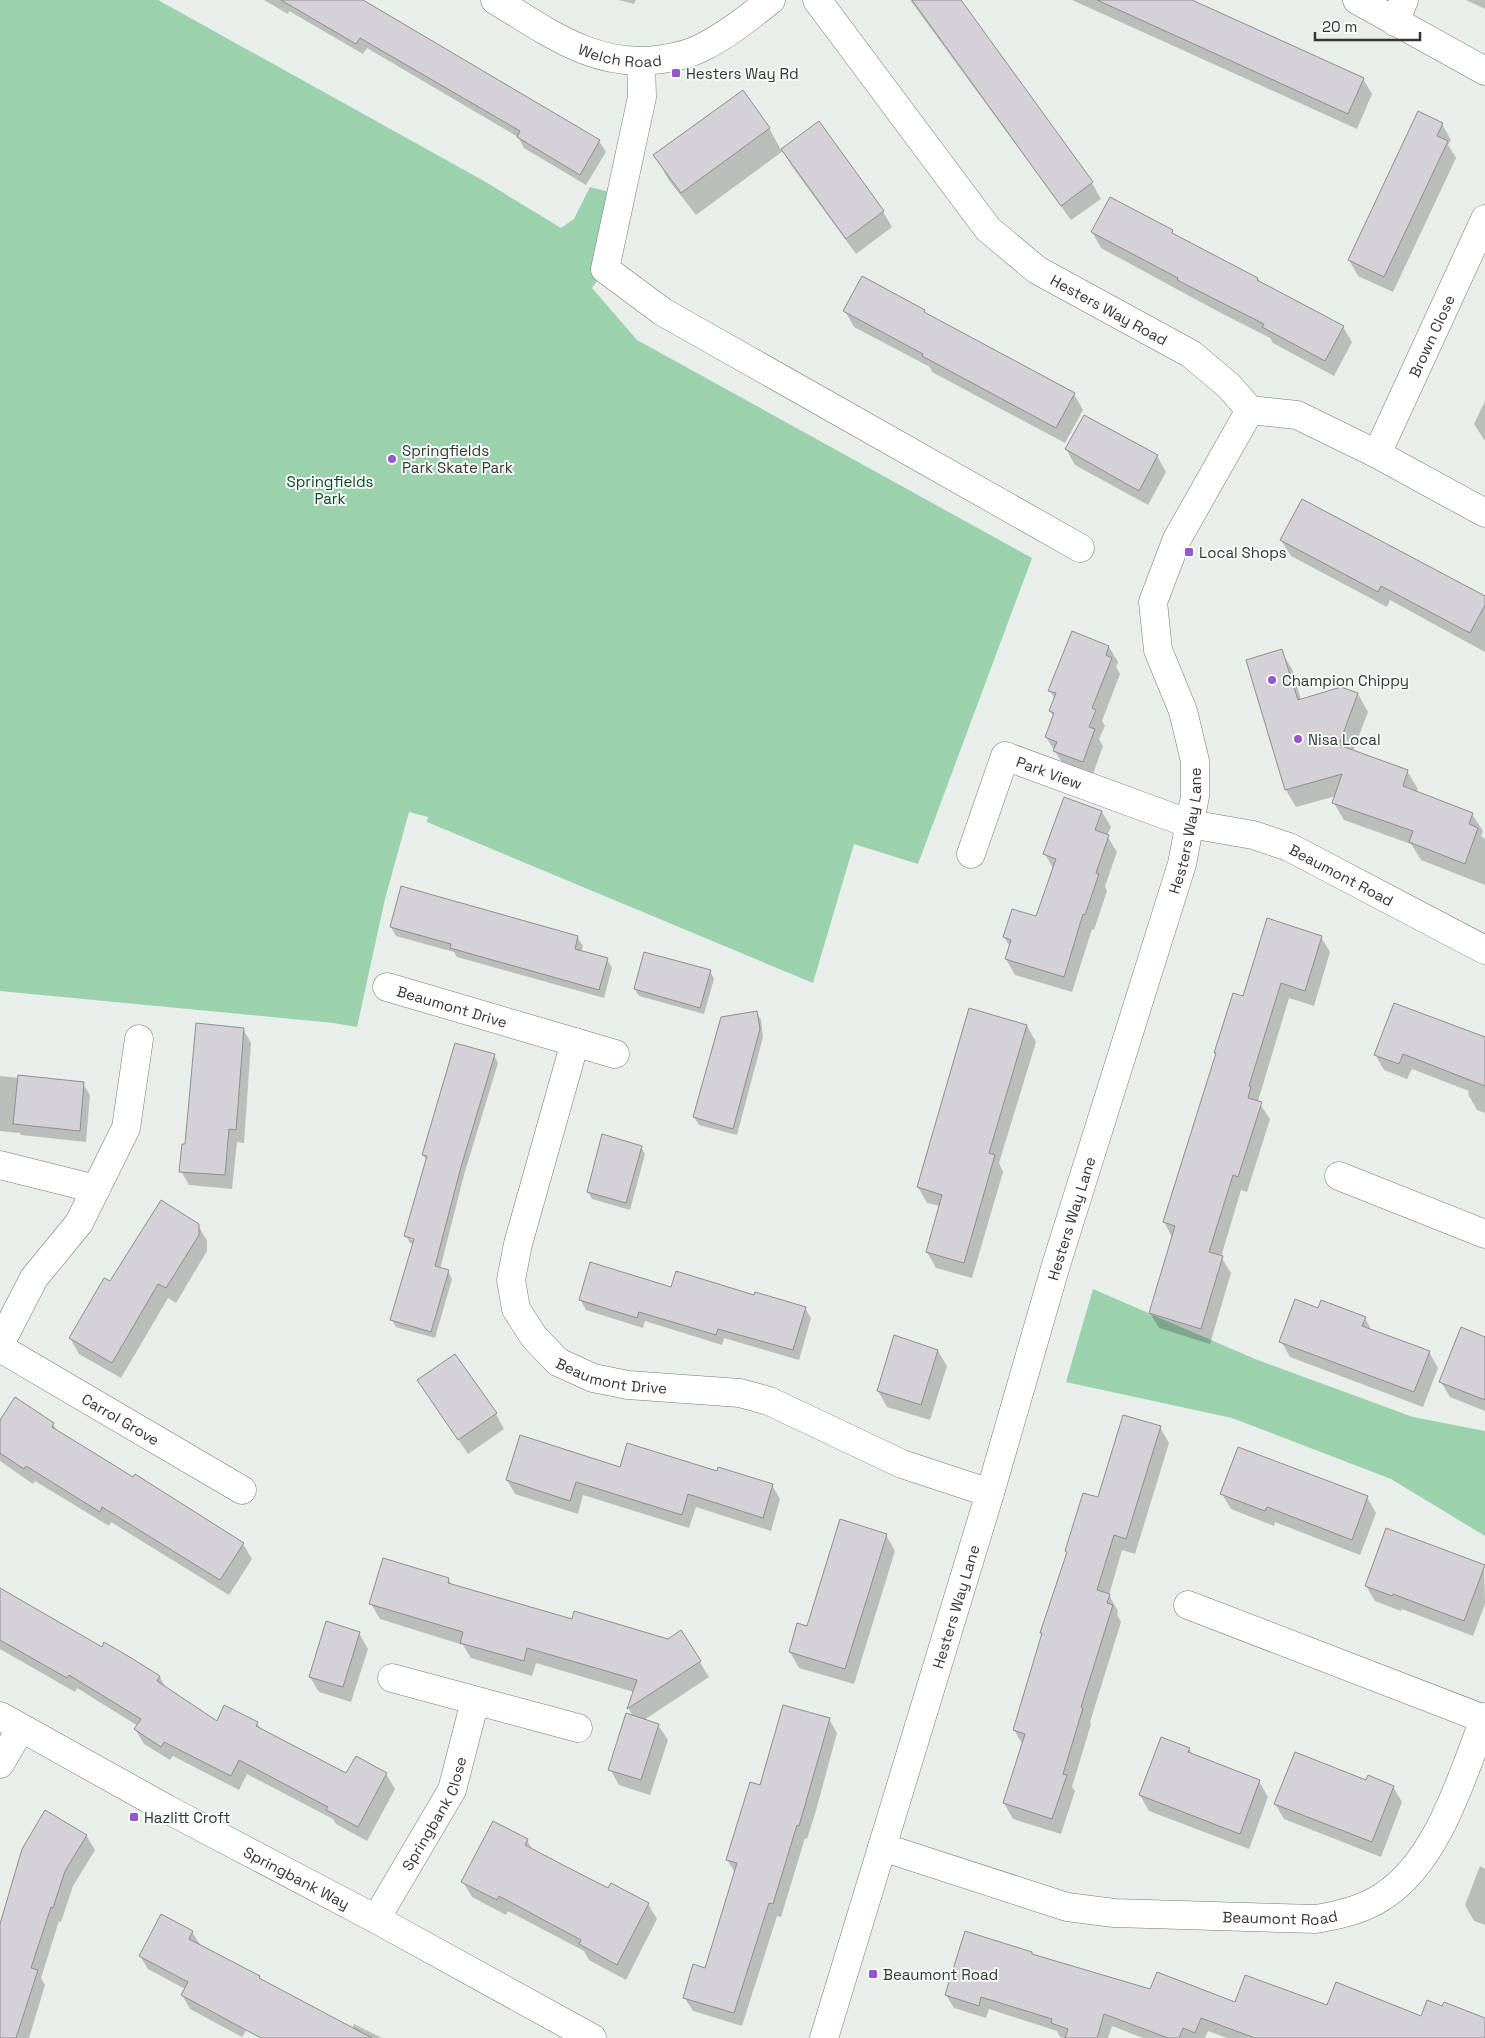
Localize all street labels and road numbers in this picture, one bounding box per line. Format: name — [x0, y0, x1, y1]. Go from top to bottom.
street label: Welch Road — [576, 39, 663, 70]
street label: Hesters Way Road — [1047, 270, 1171, 349]
street label: Brown Close — [1404, 291, 1459, 380]
street label: Park View — [1014, 752, 1085, 793]
street label: Hesters Way Lane — [1164, 767, 1205, 896]
street label: Beaumont Road — [1286, 839, 1397, 910]
street label: Beaumont Drive — [395, 981, 510, 1031]
street label: Hesters Way Lane — [1043, 1154, 1099, 1282]
street label: Beaumont Drive — [553, 1353, 668, 1397]
street label: Carrol Grove — [78, 1389, 163, 1449]
street label: Hesters Way Lane — [928, 1542, 983, 1671]
street label: Springbank Close — [397, 1754, 470, 1874]
street label: Springbank Way — [241, 1842, 353, 1913]
street label: Beaumont Road — [1222, 1906, 1339, 1929]

